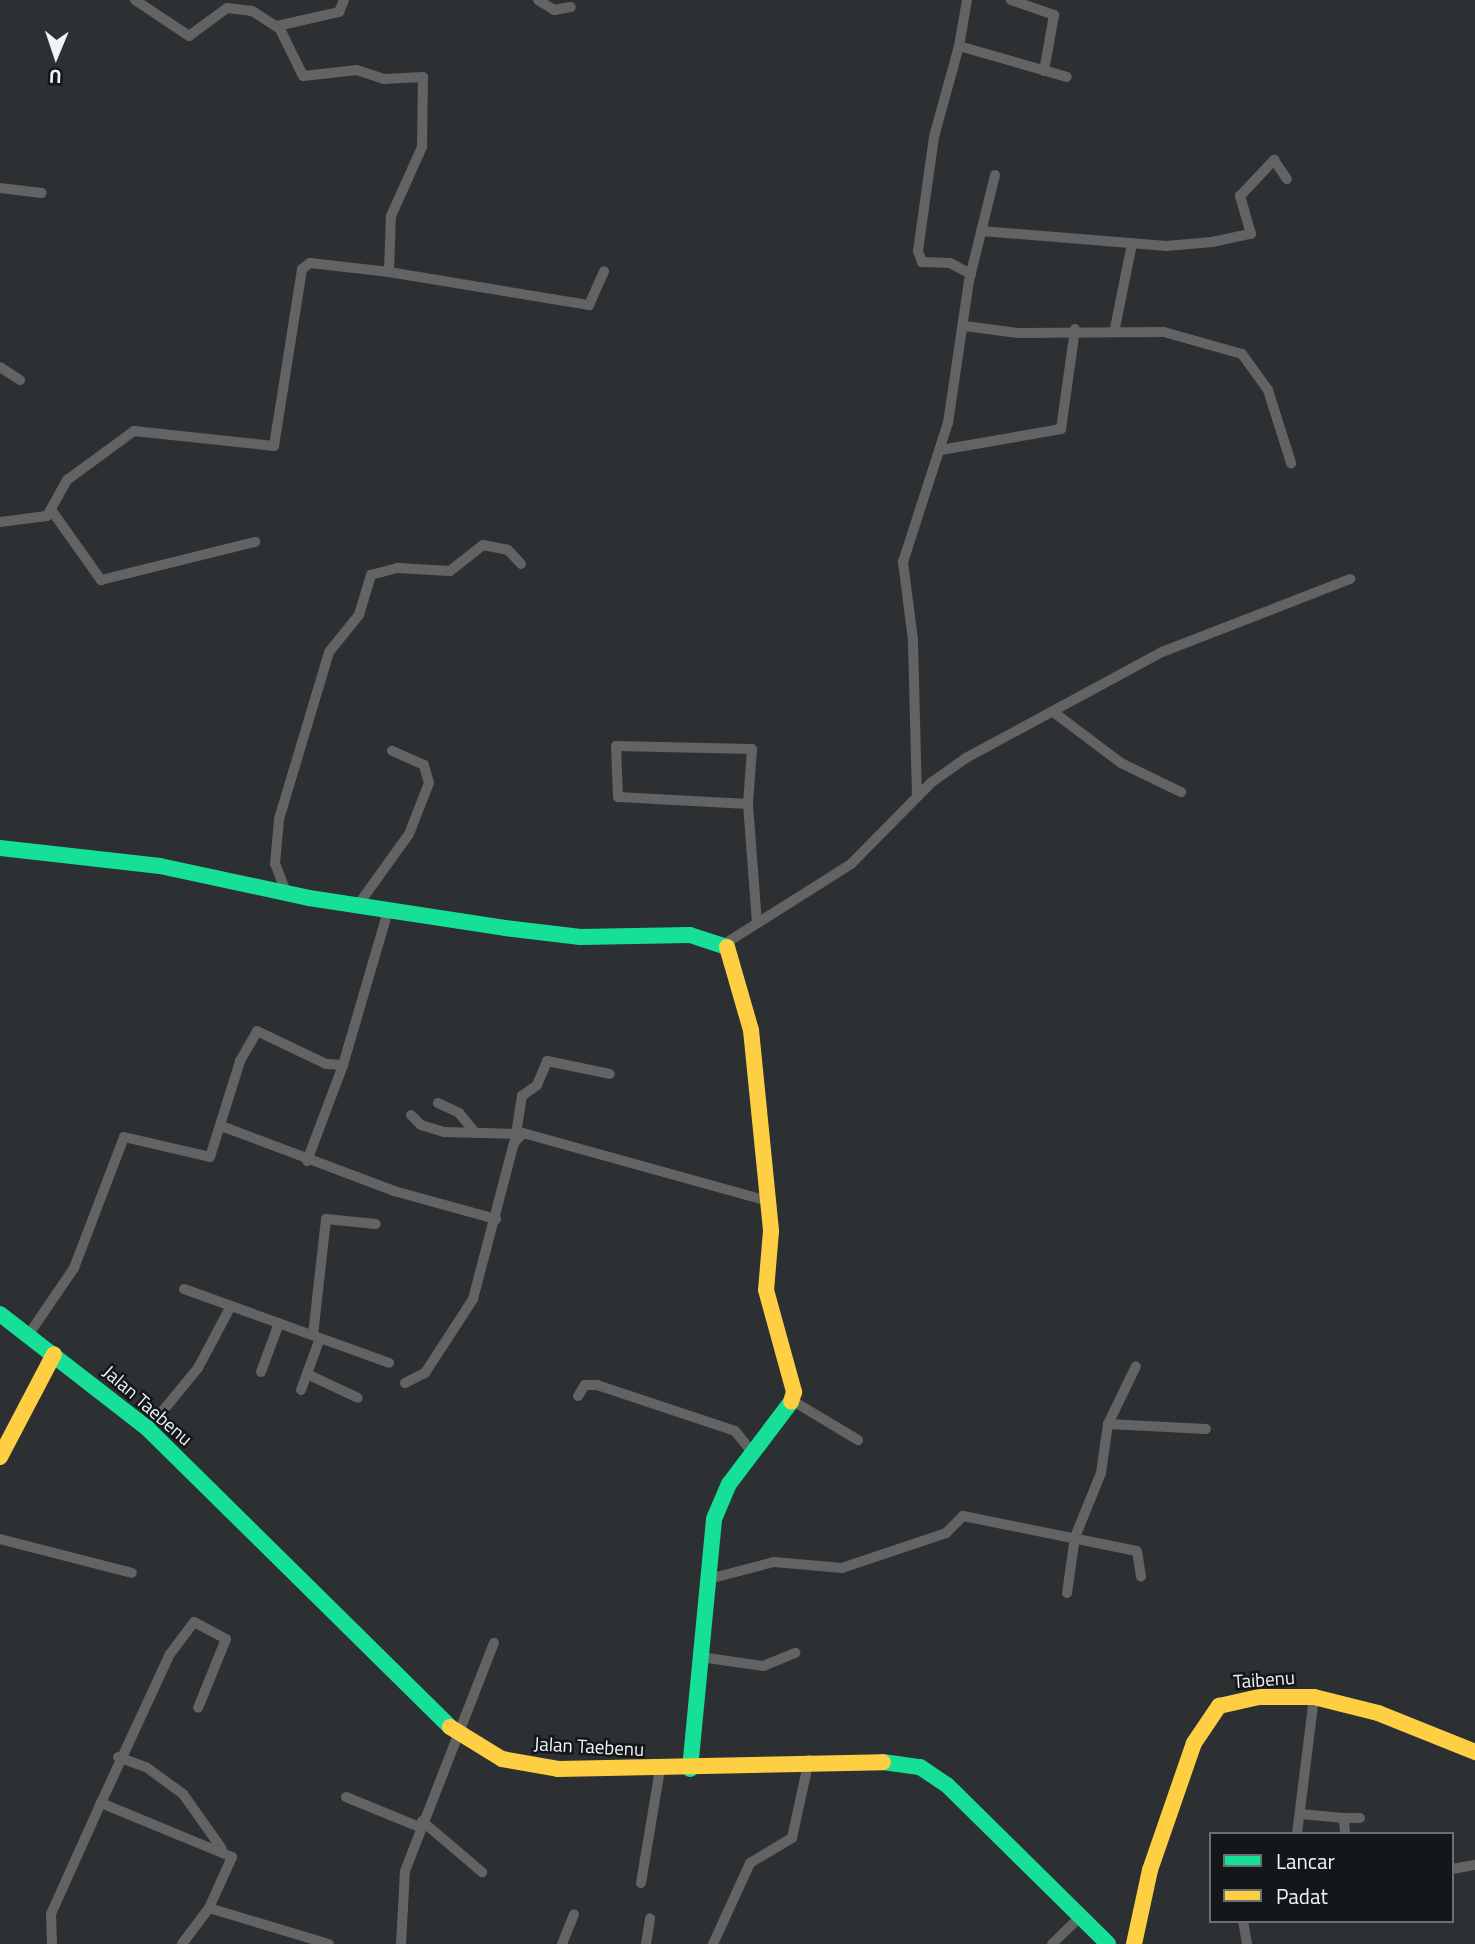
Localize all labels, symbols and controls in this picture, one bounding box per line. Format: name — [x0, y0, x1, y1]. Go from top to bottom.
north arrow — [21, 21, 91, 91]
text: U — [49, 63, 62, 92]
street label: Jalan Taebenu — [99, 1360, 197, 1450]
street label: Taibenu — [1232, 1665, 1296, 1693]
street label: Jalan Taebenu — [533, 1732, 645, 1760]
legend — [1209, 1832, 1454, 1923]
text: Lancar — [1276, 1845, 1335, 1877]
text: Padat — [1276, 1880, 1328, 1912]

